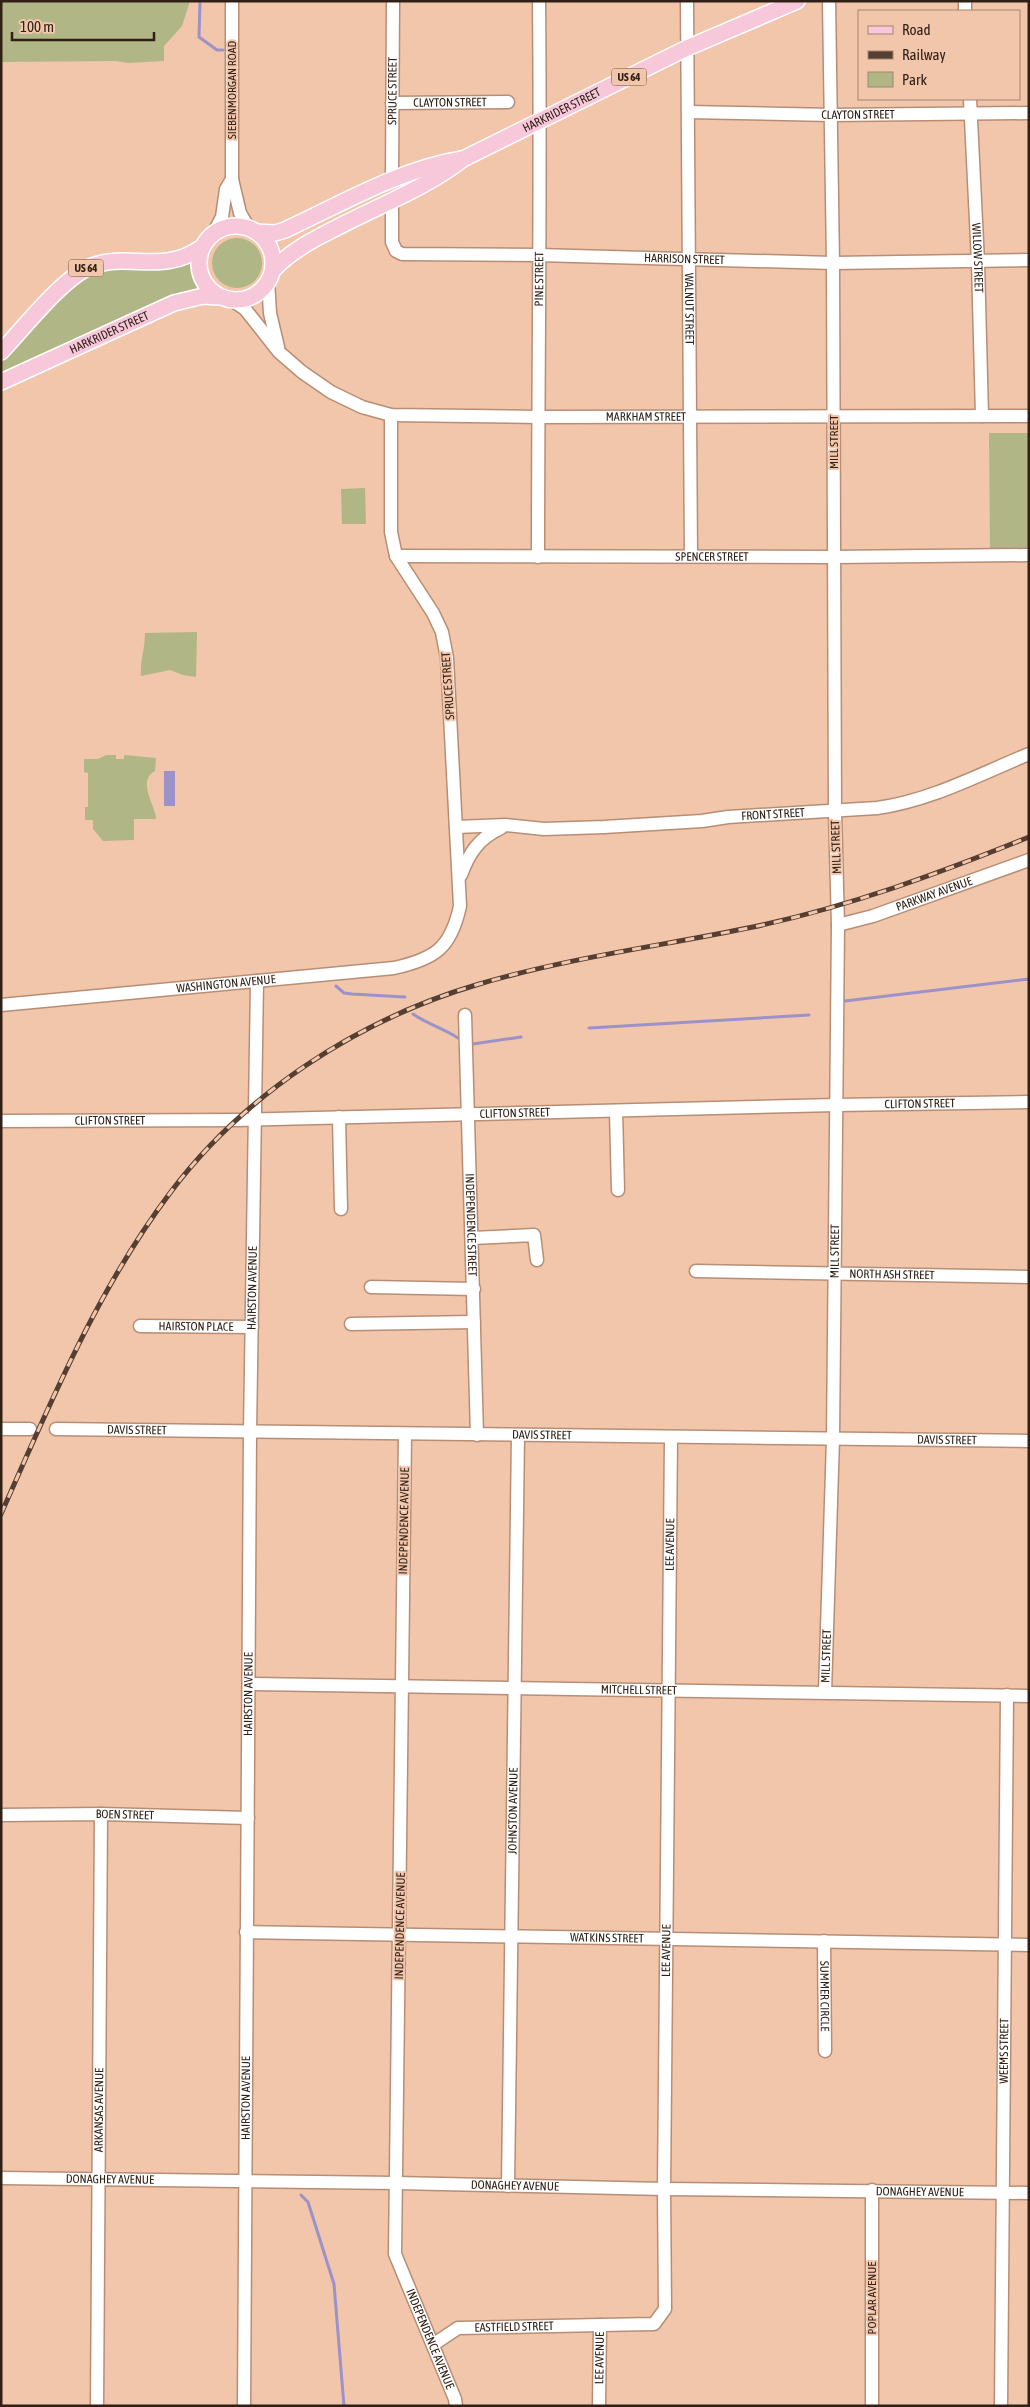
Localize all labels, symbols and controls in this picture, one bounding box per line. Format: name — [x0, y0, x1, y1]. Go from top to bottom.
scale bar — [12, 10, 155, 42]
legend — [858, 10, 1020, 100]
text: 100 m — [20, 18, 54, 35]
text: Road — [902, 21, 931, 38]
street label: SIEBENMORGAN ROAD — [225, 40, 239, 139]
text: Railway — [902, 46, 946, 63]
street label: SPRUCE STREET — [385, 56, 400, 125]
road number: US 64 — [612, 68, 646, 86]
text: Park — [902, 71, 927, 88]
street label: HARKRIDER STREET — [520, 85, 604, 135]
street label: CLAYTON STREET — [413, 95, 487, 110]
street label: CLAYTON STREET — [821, 107, 895, 122]
street label: WILLOW STREET — [969, 223, 986, 294]
street label: PINE STREET — [532, 251, 546, 306]
street label: HARRISON STREET — [644, 251, 726, 267]
road number: US 64 — [68, 260, 104, 276]
street label: WALNUT STREET — [682, 273, 696, 346]
street label: HARKRIDER STREET — [68, 308, 152, 357]
street label: MARKHAM STREET — [606, 410, 687, 424]
street label: MILL STREET — [827, 414, 841, 469]
street label: SPENCER STREET — [675, 550, 749, 564]
street label: SPRUCE STREET — [439, 651, 457, 720]
street label: FRONT STREET — [741, 805, 806, 823]
street label: MILL STREET — [828, 819, 844, 874]
street label: PARKWAY AVENUE — [894, 874, 974, 914]
street label: WASHINGTON AVENUE — [176, 972, 276, 995]
street label: CLIFTON STREET — [884, 1096, 956, 1111]
street label: CLIFTON STREET — [479, 1105, 551, 1121]
street label: CLIFTON STREET — [75, 1113, 146, 1128]
street label: INDEPENDENCE STREET — [463, 1173, 479, 1277]
street label: MILL STREET — [828, 1223, 842, 1278]
street label: HAIRSTON AVENUE — [245, 1246, 260, 1330]
street label: NORTH ASH STREET — [849, 1267, 936, 1282]
street label: HAIRSTON PLACE — [159, 1319, 233, 1334]
street label: DAVIS STREET — [107, 1423, 168, 1437]
street label: DAVIS STREET — [512, 1428, 573, 1442]
street label: DAVIS STREET — [917, 1433, 978, 1447]
street label: INDEPENDENCE AVENUE — [396, 1467, 412, 1575]
street label: LEE AVENUE — [663, 1518, 677, 1571]
street label: MILL STREET — [818, 1628, 834, 1683]
street label: HAIRSTON AVENUE — [241, 1652, 256, 1736]
street label: MITCHELL STREET — [601, 1682, 678, 1698]
street label: JOHNSTON AVENUE — [505, 1768, 521, 1854]
street label: BOEN STREET — [96, 1807, 155, 1822]
street label: INDEPENDENCE AVENUE — [392, 1872, 408, 1980]
street label: LEE AVENUE — [659, 1924, 673, 1977]
street label: WATKINS STREET — [570, 1930, 645, 1946]
street label: SUMMER CIRCLE — [817, 1961, 832, 2031]
street label: WEEMS STREET — [997, 2017, 1011, 2084]
street label: HAIRSTON AVENUE — [239, 2056, 253, 2140]
street label: ARKANSAS AVENUE — [92, 2068, 106, 2152]
street label: DONAGHEY AVENUE — [66, 2172, 154, 2187]
street label: DONAGHEY AVENUE — [471, 2178, 559, 2194]
street label: DONAGHEY AVENUE — [876, 2184, 964, 2199]
street label: POPLAR AVENUE — [865, 2262, 879, 2334]
street label: INDEPENDENCE AVENUE — [403, 2287, 457, 2391]
street label: EASTFIELD STREET — [474, 2319, 555, 2335]
street label: LEE AVENUE — [592, 2332, 607, 2384]

